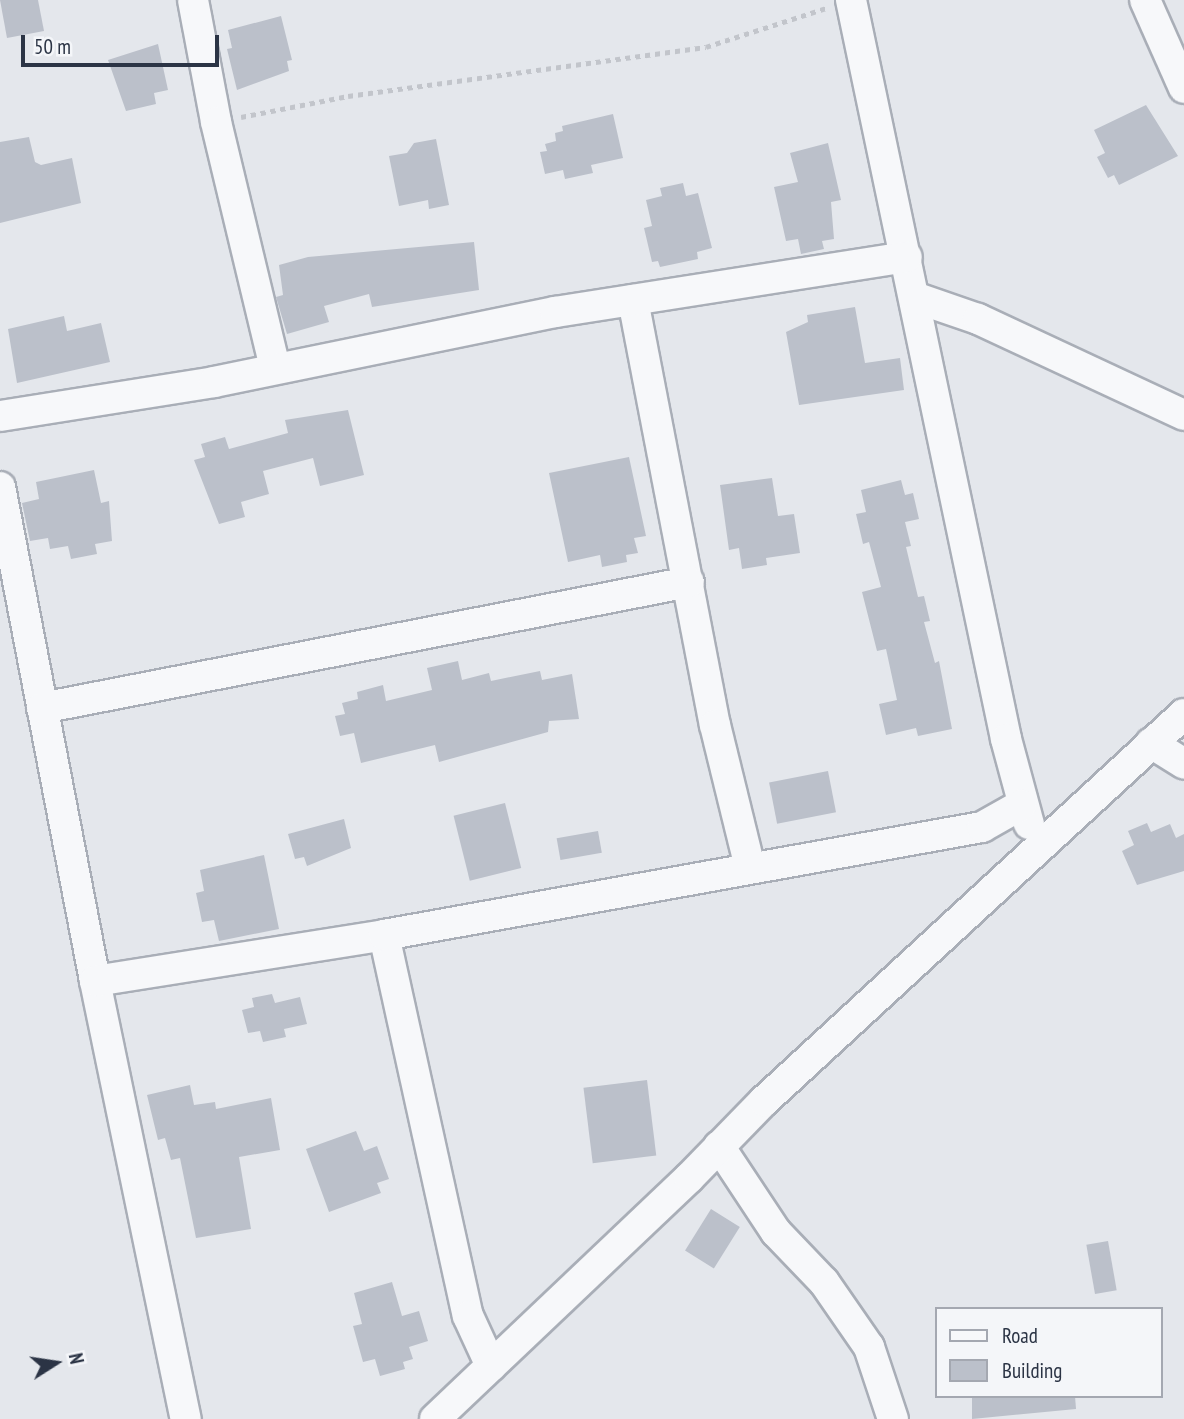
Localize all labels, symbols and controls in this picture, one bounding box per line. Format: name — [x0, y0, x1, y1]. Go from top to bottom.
scale bar — [24, 21, 222, 65]
text: 50 m — [34, 33, 71, 60]
legend — [936, 1307, 1163, 1398]
text: Road — [1002, 1322, 1038, 1349]
north arrow — [21, 1328, 91, 1398]
text: N — [64, 1351, 89, 1366]
text: Building — [1002, 1357, 1062, 1384]

